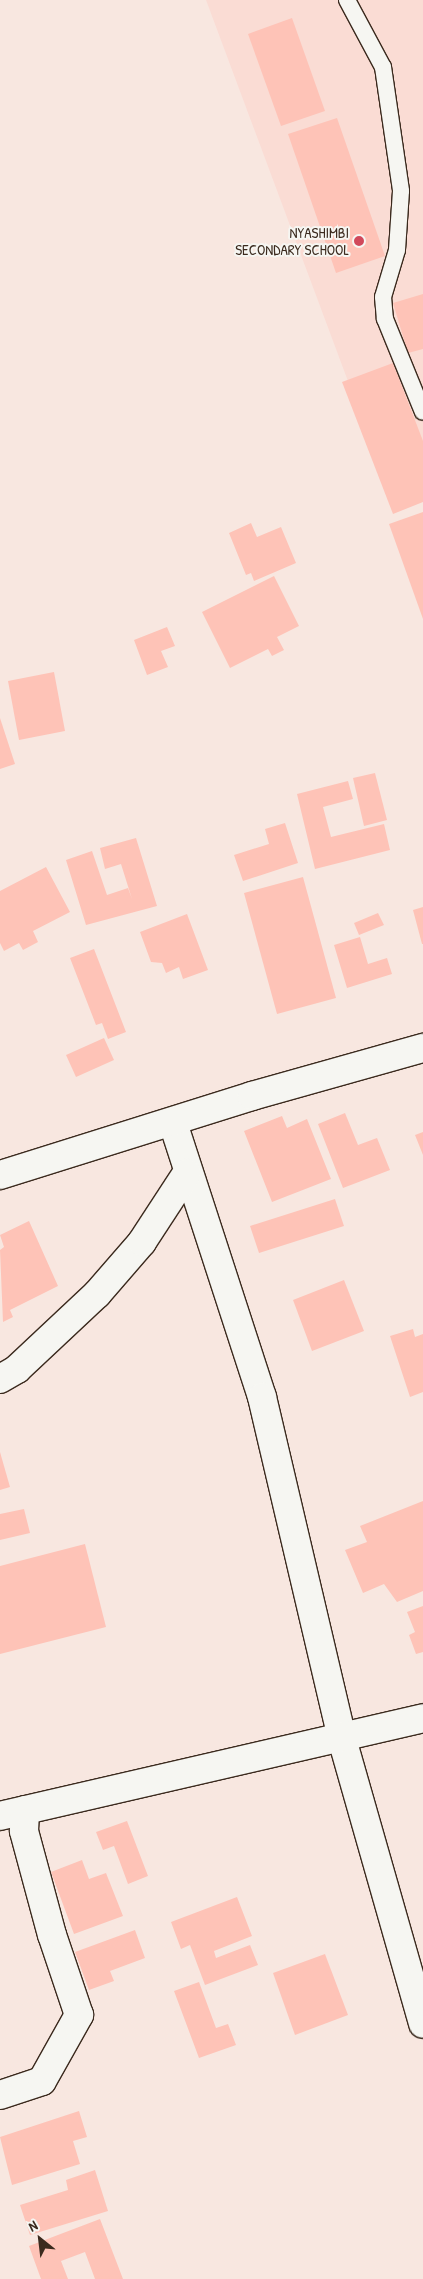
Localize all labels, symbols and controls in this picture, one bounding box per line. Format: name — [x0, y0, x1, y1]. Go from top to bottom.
place label: NYASHIMBI SECONDARY SCHOOL — [235, 223, 349, 258]
marker: NYASHIMBI SECONDARY SCHOOL — [353, 235, 365, 247]
north arrow — [15, 2214, 65, 2264]
text: N — [25, 2215, 40, 2236]

